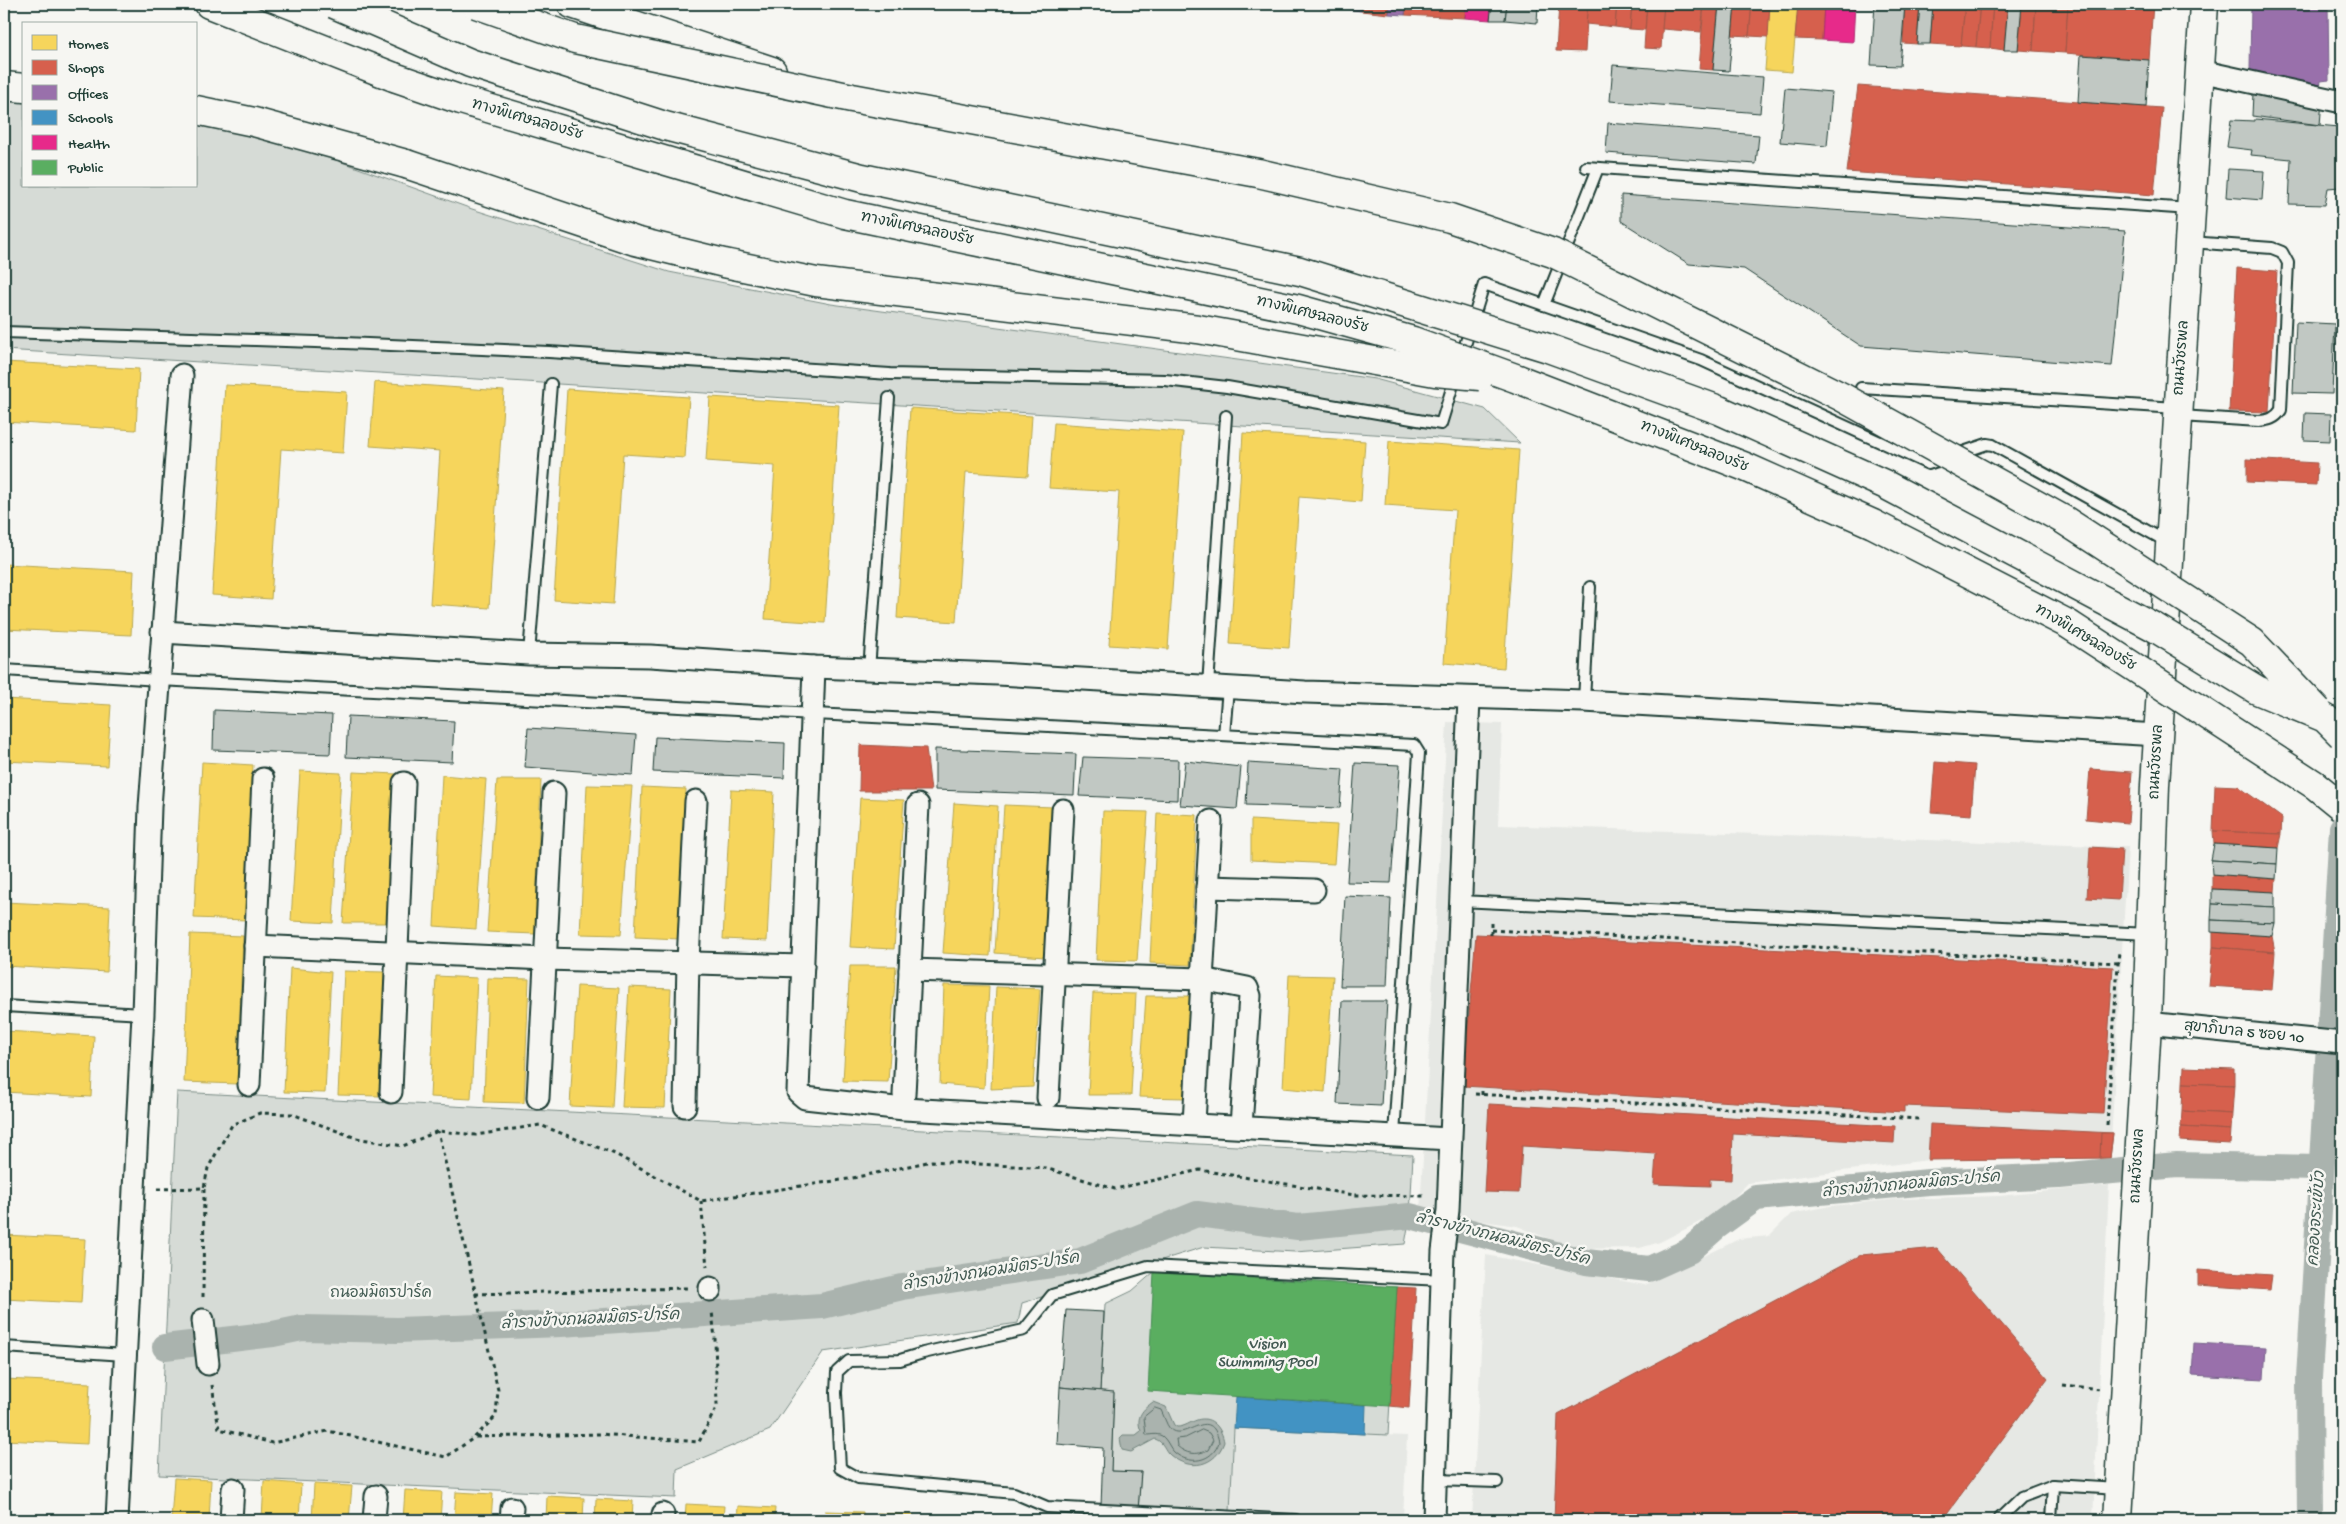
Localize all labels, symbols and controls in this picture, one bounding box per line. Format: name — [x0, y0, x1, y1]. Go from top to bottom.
legend — [22, 22, 198, 188]
text: Homes — [68, 36, 109, 54]
text: Shops — [68, 60, 104, 78]
text: Offices — [68, 86, 108, 104]
street label: ทางพิเศษฉลองรัช — [469, 94, 586, 145]
text: Schools — [68, 110, 113, 128]
text: Health — [68, 136, 110, 154]
text: Public — [67, 160, 104, 178]
street label: ทางพิเศษฉลองรัช — [859, 206, 976, 250]
street label: ทางพิเศษฉลองรัช — [1254, 290, 1371, 338]
street label: ถนนวัชรพล — [2168, 320, 2194, 396]
street label: ทางพิเศษฉลองรัช — [1637, 415, 1752, 477]
street label: ทางพิเศษฉลองรัช — [2031, 599, 2140, 675]
street label: ถนนวัชรพล — [2144, 724, 2168, 800]
street label: สุขาภิบาล 5 ซอย 10 — [2183, 1016, 2306, 1048]
street label: ถนนวัชรพล — [2125, 1128, 2149, 1204]
water label: ลำรางข้างถนอมมิตร-ปาร์ค — [1821, 1165, 2002, 1203]
water label: คลองจระเข้บัว — [2301, 1169, 2331, 1267]
water label: ลำรางข้างถนอมมิตร-ปาร์ค — [1413, 1205, 1593, 1271]
water label: ลำรางข้างถนอมมิตร-ปาร์ค — [901, 1246, 1082, 1296]
park label: ถนอมมิตรปาร์ค — [330, 1282, 432, 1303]
water label: ลำรางข้างถนอมมิตร-ปาร์ค — [500, 1303, 681, 1335]
water label: Vision Swimming Pool — [1218, 1336, 1318, 1373]

